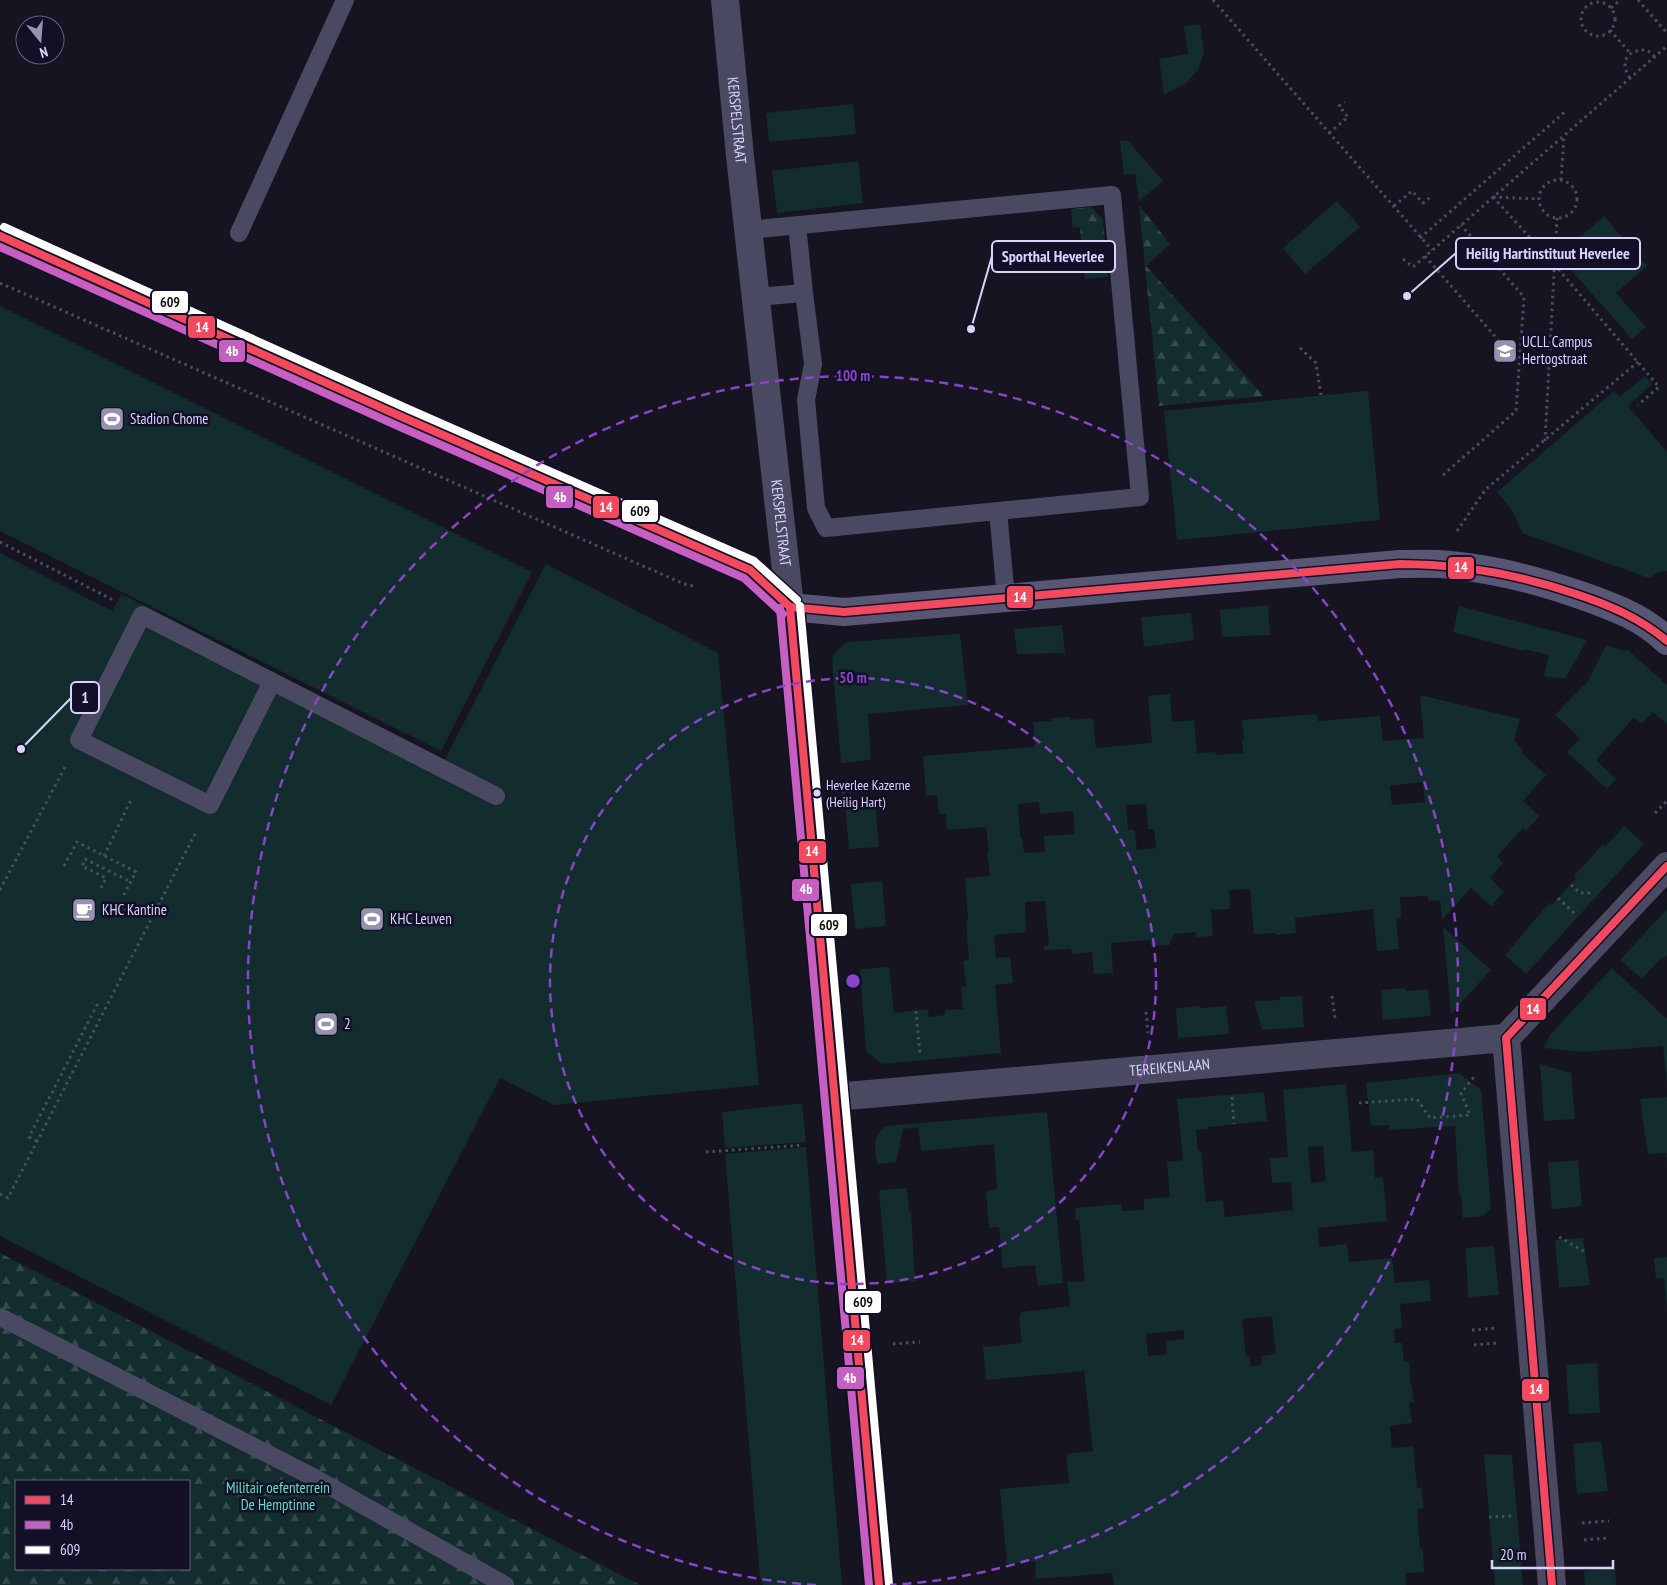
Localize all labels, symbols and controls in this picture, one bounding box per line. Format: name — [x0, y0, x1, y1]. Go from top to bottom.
north arrow — [15, 15, 65, 65]
text: N — [38, 43, 50, 62]
street label: KERSPELSTRAAT — [723, 76, 751, 165]
callout: Heilig Hartinstituut Heverlee — [1456, 238, 1640, 269]
callout: Sporthal Heverlee — [992, 241, 1115, 272]
text: Heilig Hartinstituut Heverlee — [1466, 243, 1630, 263]
text: Sporthal Heverlee — [1002, 246, 1104, 266]
line badge: 609 — [151, 290, 189, 314]
text: 609 — [160, 293, 180, 311]
line badge: 14 — [187, 315, 216, 339]
text: 14 — [195, 318, 209, 336]
place label: UCLL Campus Hertogstraat — [1522, 332, 1592, 368]
school or university icon: UCLL Campus Hertogstraat — [1492, 338, 1518, 364]
line badge: 4b — [218, 339, 246, 363]
text: 4b — [226, 342, 238, 360]
text: 100 m — [836, 366, 870, 385]
sports icon: Stadion Chome — [99, 406, 125, 432]
place label: Stadion Chome — [130, 409, 208, 428]
street label: KERSPELSTRAAT — [767, 479, 795, 568]
line badge: 4b — [545, 485, 574, 509]
text: 4b — [554, 488, 566, 506]
line badge: 14 — [592, 495, 620, 519]
text: 14 — [599, 498, 613, 516]
line badge: 609 — [621, 499, 659, 523]
text: 609 — [630, 502, 650, 520]
line badge: 14 — [1447, 556, 1475, 580]
text: 14 — [1454, 558, 1468, 576]
line badge: 14 — [1006, 585, 1034, 609]
text: 14 — [1013, 588, 1027, 606]
text: 50 m — [839, 668, 867, 687]
callout: 1 — [71, 682, 99, 713]
text: 1 — [81, 687, 89, 707]
place label: Heverlee Kazerne (Heilig Hart) — [826, 776, 911, 811]
marker: Heverlee Kazerne (Heilig Hart) — [812, 788, 822, 798]
line badge: 14 — [798, 840, 827, 864]
text: 14 — [805, 842, 819, 860]
line badge: 4b — [791, 878, 820, 902]
text: 4b — [800, 880, 812, 898]
cafe icon: KHC Kantine — [71, 897, 97, 923]
place label: KHC Kantine — [102, 900, 167, 919]
sports icon: KHC Leuven — [359, 906, 385, 932]
place label: KHC Leuven — [390, 909, 452, 928]
line badge: 609 — [810, 913, 848, 937]
text: 609 — [819, 916, 839, 934]
centre of rings — [844, 972, 862, 990]
line badge: 14 — [1519, 997, 1547, 1021]
text: 14 — [1526, 1000, 1540, 1018]
sports icon: 2 — [313, 1011, 339, 1037]
place label: 2 — [344, 1014, 351, 1033]
street label: TEREIKENLAAN — [1129, 1054, 1211, 1080]
line badge: 609 — [844, 1290, 882, 1314]
text: 609 — [853, 1293, 873, 1311]
line badge: 14 — [842, 1329, 871, 1352]
text: 14 — [850, 1331, 864, 1349]
line badge: 4b — [836, 1366, 865, 1390]
text: 4b — [844, 1369, 856, 1387]
line badge: 14 — [1521, 1378, 1550, 1402]
text: 14 — [1529, 1380, 1543, 1398]
park label: Militair oefenterrein De Hemptinne — [226, 1478, 330, 1514]
legend — [15, 1480, 190, 1570]
text: 14 — [60, 1490, 74, 1509]
text: 4b — [60, 1515, 73, 1534]
scale bar — [1492, 1538, 1613, 1570]
text: 609 — [60, 1540, 80, 1559]
text: 20 m — [1500, 1545, 1526, 1564]

